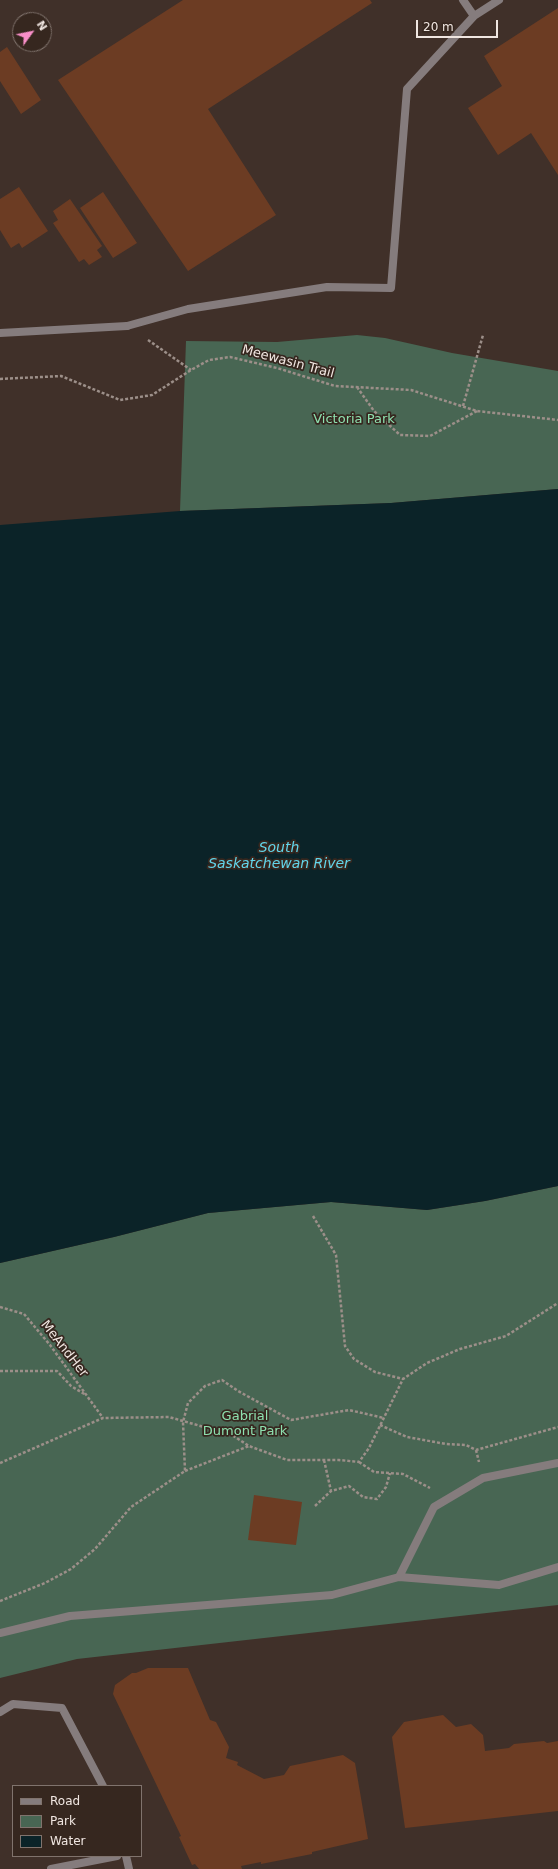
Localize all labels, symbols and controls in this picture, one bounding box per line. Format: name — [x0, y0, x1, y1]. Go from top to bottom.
north arrow — [12, 12, 52, 52]
scale bar — [418, 12, 500, 38]
text: N — [34, 18, 50, 33]
text: 20 m — [423, 20, 454, 34]
street label: Meewasin Trail — [240, 342, 336, 382]
park label: Victoria Park — [313, 412, 395, 428]
water label: South Saskatchewan River — [208, 840, 350, 872]
street label: MeAndHer — [37, 1318, 91, 1380]
park label: Gabrial Dumont Park — [203, 1409, 287, 1440]
legend — [12, 1785, 142, 1857]
text: Road — [50, 1794, 80, 1808]
text: Park — [50, 1814, 76, 1828]
text: Water — [50, 1834, 85, 1848]

